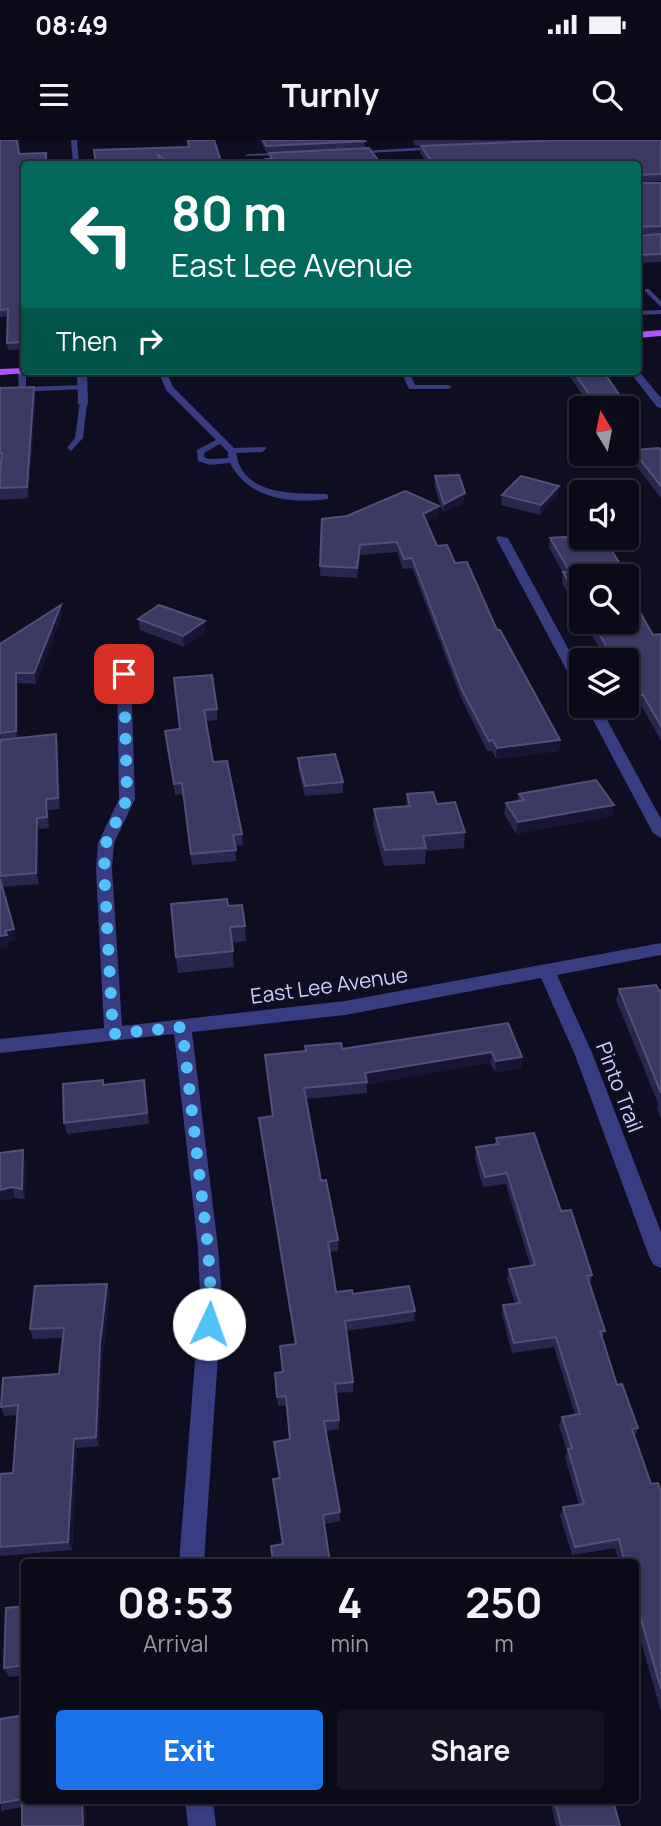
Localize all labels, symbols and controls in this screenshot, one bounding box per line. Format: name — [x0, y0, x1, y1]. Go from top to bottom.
text: 08:49 — [35, 7, 108, 43]
text: Turnly — [282, 73, 379, 117]
icon: menu — [35, 76, 73, 114]
icon: search — [588, 76, 626, 114]
text: 80 m — [171, 179, 287, 246]
icon: left — [56, 189, 147, 280]
text: East Lee Avenue — [171, 243, 413, 287]
icon: right — [131, 322, 169, 360]
text: Then — [56, 323, 117, 359]
north arrow — [569, 396, 639, 466]
map controls — [569, 396, 639, 718]
button: sound — [569, 480, 639, 550]
button: search — [569, 564, 639, 634]
pin — [94, 644, 154, 704]
button: layers — [569, 648, 639, 718]
icon: arrive — [105, 655, 143, 693]
street label: East Lee Avenue — [249, 960, 409, 1010]
street label: Pinto Trail — [590, 1038, 650, 1136]
position arrow — [172, 1287, 246, 1361]
text: 08:53 — [117, 1573, 234, 1631]
text: 4 — [337, 1573, 363, 1631]
text: 250 — [465, 1573, 543, 1631]
text: Arrival — [143, 1627, 209, 1659]
text: min — [330, 1627, 369, 1659]
text: m — [494, 1627, 514, 1659]
button: Exit — [56, 1710, 323, 1790]
button: Share — [337, 1710, 604, 1790]

